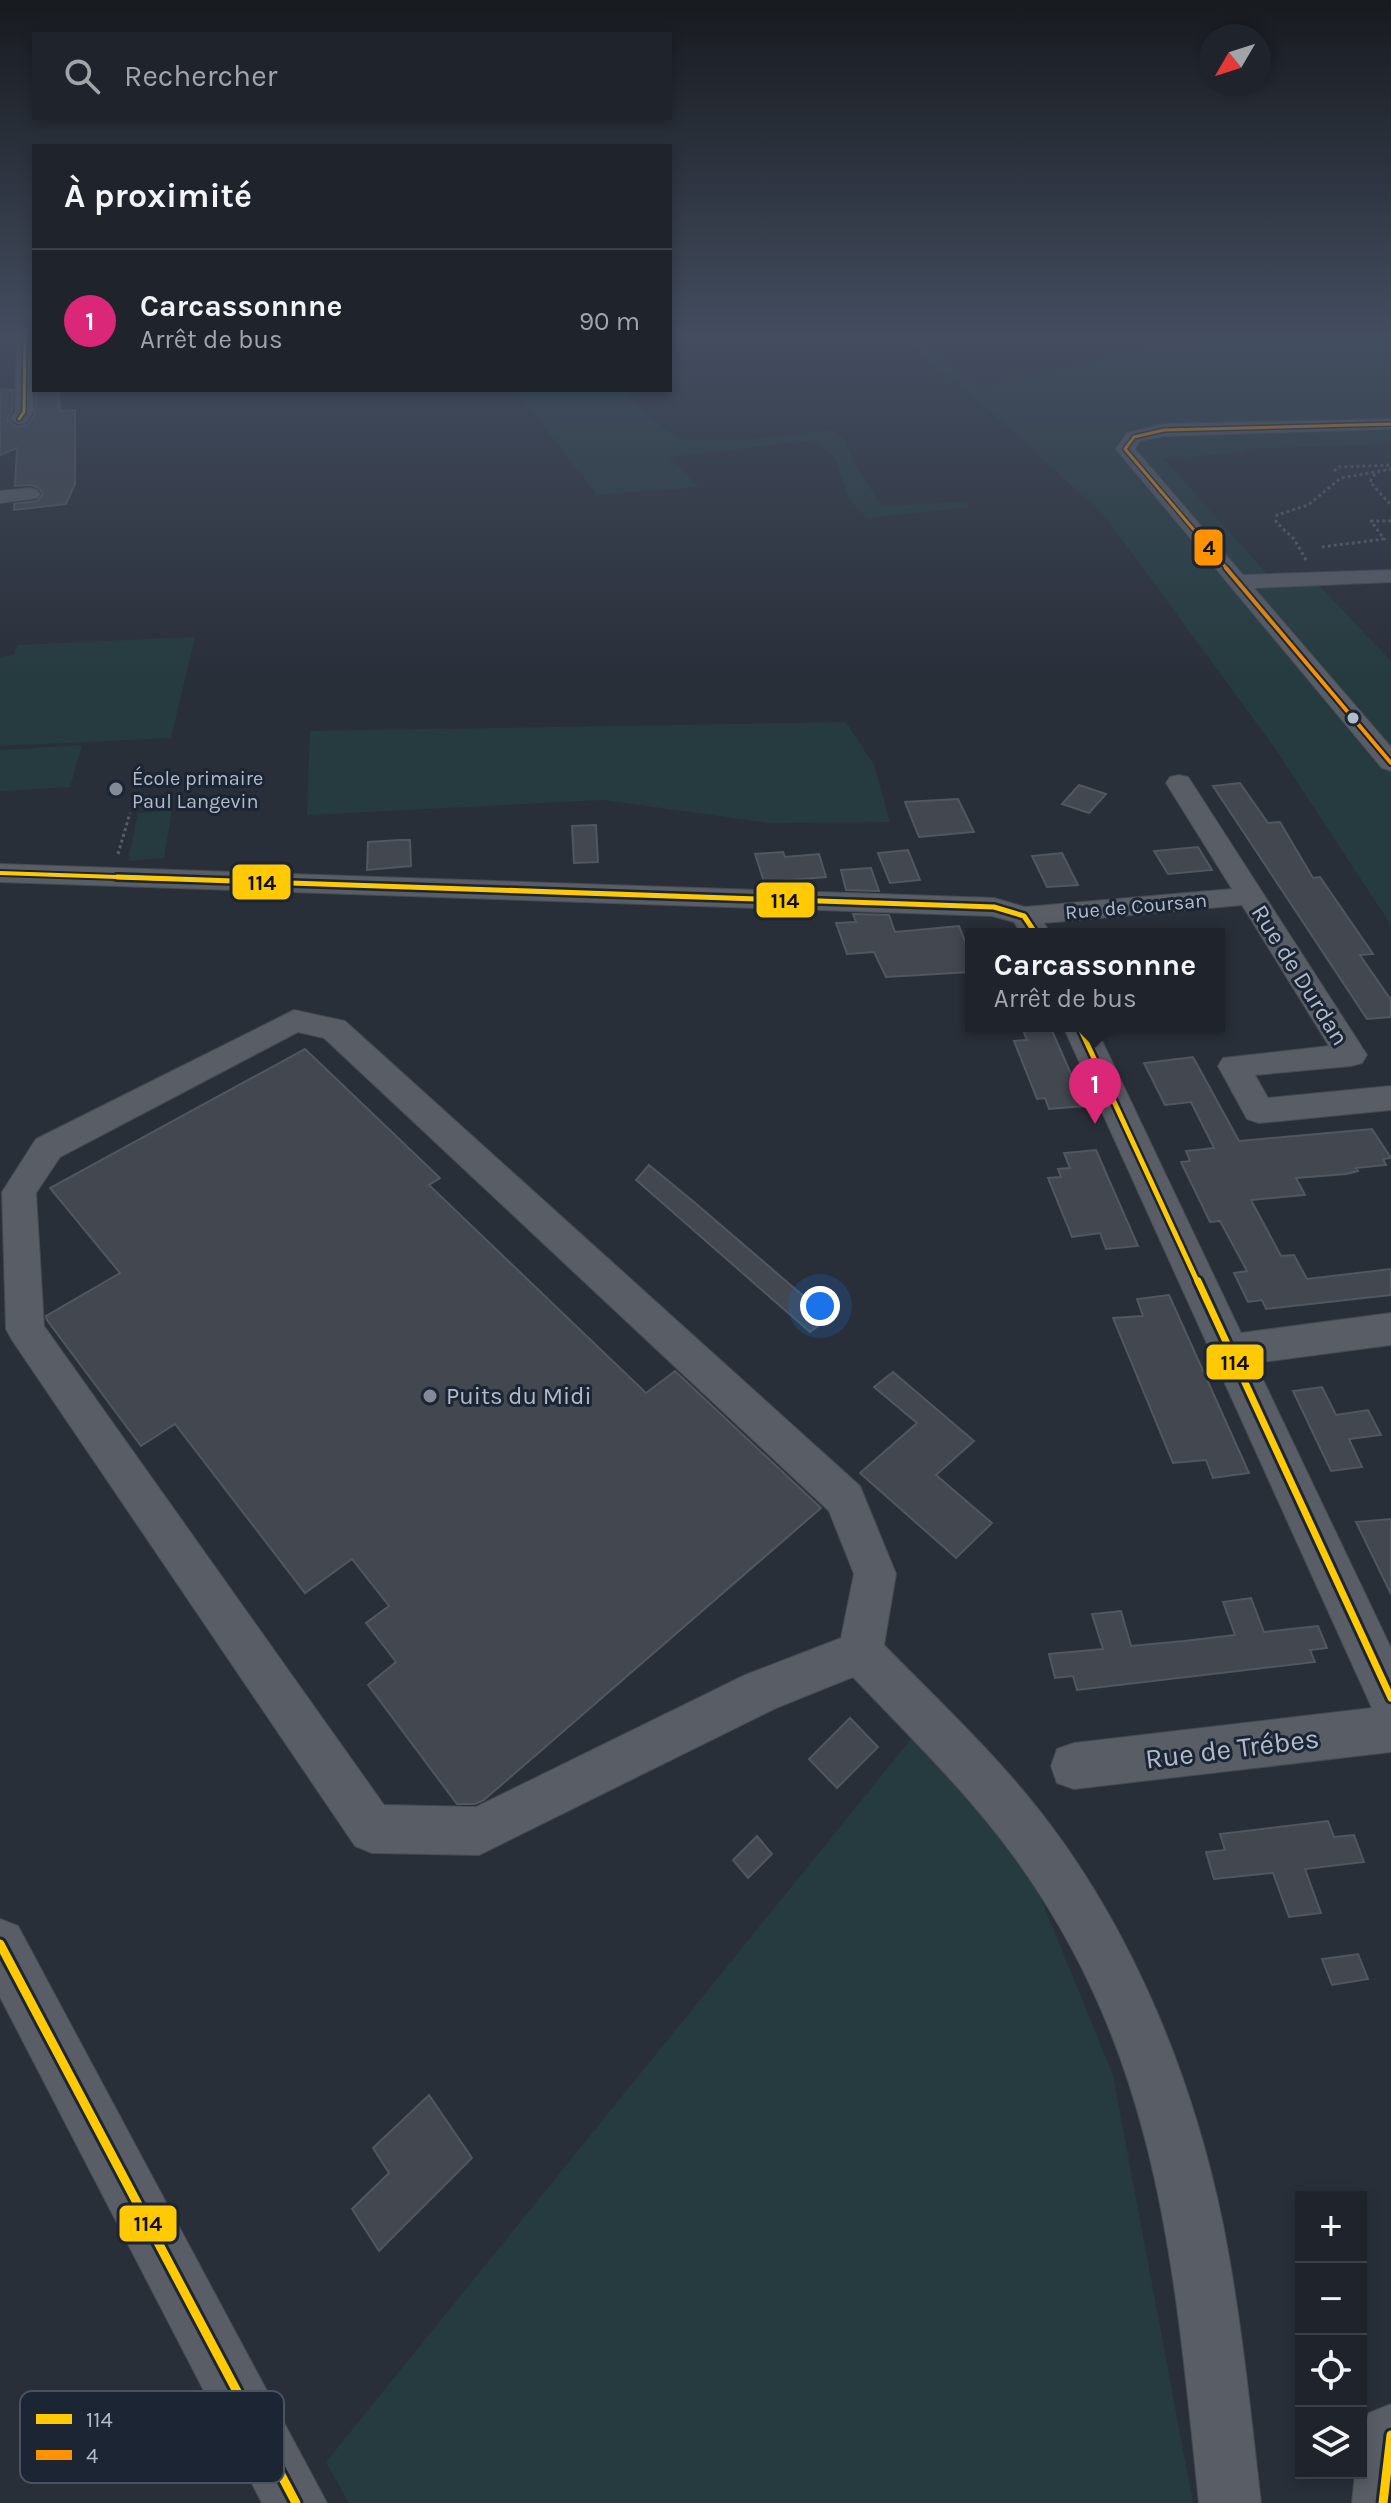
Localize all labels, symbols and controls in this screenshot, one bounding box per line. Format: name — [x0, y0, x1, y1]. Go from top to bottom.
north arrow — [1199, 24, 1271, 96]
search box — [32, 32, 672, 120]
icon: search — [60, 54, 104, 98]
text: Rechercher — [124, 58, 277, 94]
text: À proximité — [64, 176, 252, 216]
text: Carcassonnne — [140, 288, 342, 324]
text: 1 — [85, 306, 95, 337]
text: 90 m — [579, 306, 640, 337]
text: Arrêt de bus — [140, 324, 283, 355]
line badge: 4 — [1193, 528, 1224, 567]
text: 4 — [1202, 535, 1216, 561]
unlabelled marker — [1345, 710, 1361, 726]
place label: École primaire Paul Langevin — [132, 766, 263, 813]
marker: École primaire Paul Langevin — [107, 780, 125, 798]
line badge: 114 — [231, 863, 292, 901]
text: 114 — [248, 870, 276, 896]
line badge: 114 — [755, 881, 816, 919]
text: 114 — [771, 888, 799, 914]
street label: Rue de Coursan — [1064, 889, 1208, 924]
street label: Rue de Durdan — [1246, 900, 1354, 1050]
popup — [965, 928, 1225, 1032]
text: Carcassonnne — [994, 947, 1196, 983]
text: Arrêt de bus — [994, 983, 1137, 1014]
pin: 1 — [1069, 1058, 1121, 1124]
your location — [800, 1286, 840, 1326]
line badge: 114 — [1205, 1343, 1265, 1381]
text: 114 — [1221, 1350, 1249, 1376]
place label: Puits du Midi — [446, 1382, 592, 1410]
marker: Puits du Midi — [421, 1387, 439, 1405]
street label: Rue de Trébes — [1143, 1721, 1321, 1776]
map controls — [1295, 2191, 1367, 2479]
button: + — [1295, 2191, 1367, 2263]
line badge: 114 — [118, 2204, 178, 2243]
text: 114 — [134, 2211, 162, 2237]
button: − — [1295, 2263, 1367, 2335]
button: locate — [1295, 2335, 1367, 2407]
legend — [20, 2391, 284, 2483]
text: 114 — [86, 2407, 113, 2433]
button: layers — [1295, 2407, 1367, 2479]
text: 4 — [86, 2443, 98, 2469]

